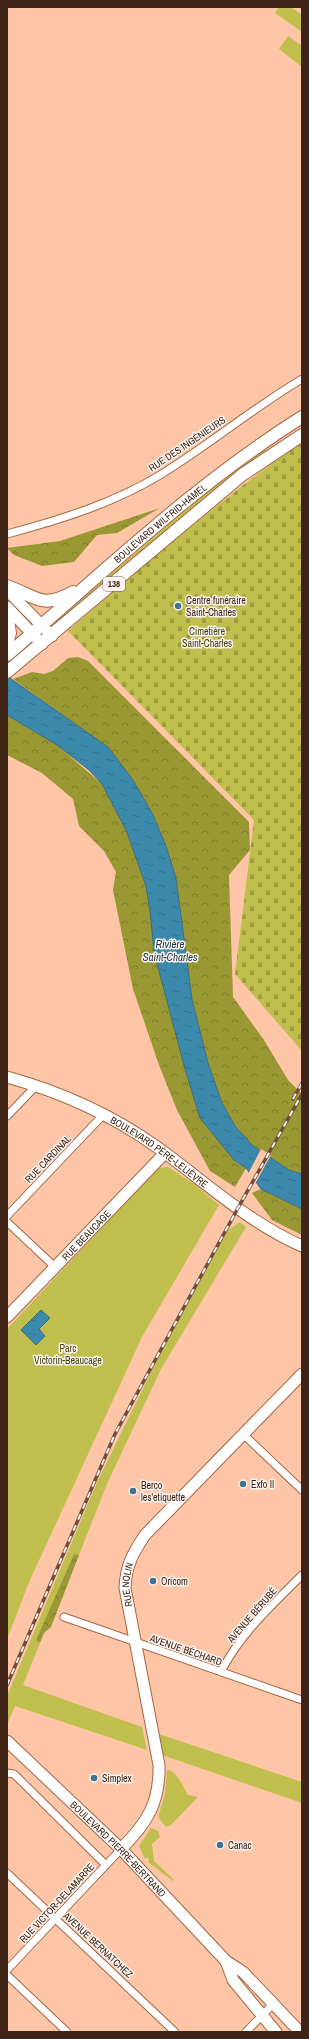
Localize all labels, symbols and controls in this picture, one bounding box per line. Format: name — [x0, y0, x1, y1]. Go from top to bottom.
street label: RUE DES INGÉNIEURS — [146, 413, 228, 474]
street label: BOULEVARD WILFRID-HAMEL — [111, 480, 209, 566]
road number: 138 — [103, 577, 125, 591]
place label: Centre funéraire Saint-Charles — [186, 594, 246, 619]
marker: Centre funéraire Saint-Charles — [173, 601, 183, 611]
park label: Cimetière Saint-Charles — [182, 625, 232, 650]
water label: Rivière Saint-Charles — [142, 937, 198, 964]
street label: BOULEVARD PÈRE-LELIÈVRE — [108, 1113, 211, 1190]
street label: RUE CARDINAL — [22, 1132, 74, 1185]
street label: RUE BEAUCAGE — [59, 1207, 113, 1263]
park label: Parc Victorin-Beaucage — [34, 1342, 102, 1367]
place label: Exfo II — [251, 1478, 274, 1491]
place label: Berco les'etiquette — [141, 1479, 185, 1504]
marker: Exfo II — [238, 1479, 248, 1489]
marker: Berco les'etiquette — [128, 1486, 138, 1496]
street label: RUE NOLIN — [119, 1561, 136, 1608]
place label: Oricom — [161, 1575, 188, 1588]
marker: Oricom — [148, 1576, 158, 1586]
street label: AVENUE BÉRUBÉ — [224, 1585, 280, 1646]
street label: AVENUE BÉCHARD — [147, 1631, 224, 1668]
place label: Simplex — [102, 1772, 133, 1785]
marker: Simplex — [89, 1773, 99, 1783]
street label: BOULEVARD PIERRE-BERTRAND — [68, 1798, 169, 1900]
place label: Canac — [228, 1839, 252, 1852]
marker: Canac — [215, 1840, 225, 1850]
street label: RUE VICTOR-DELAMARRE — [17, 1860, 97, 1946]
street label: AVENUE BERNATCHEZ — [60, 1909, 135, 1981]

